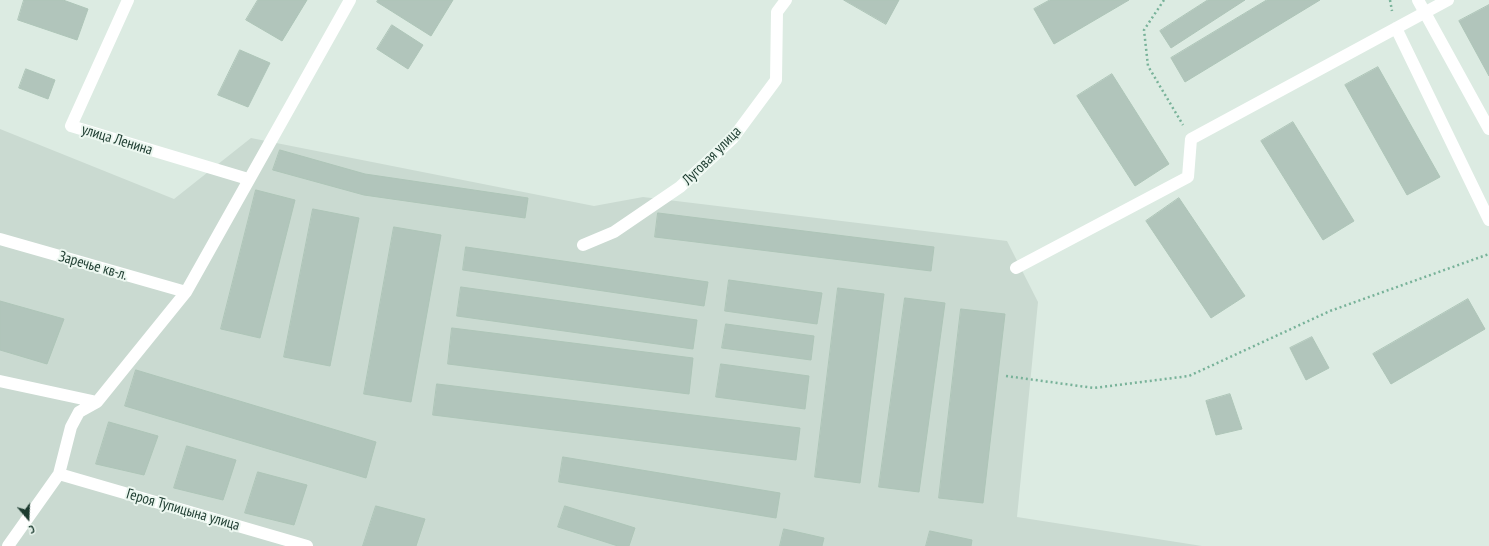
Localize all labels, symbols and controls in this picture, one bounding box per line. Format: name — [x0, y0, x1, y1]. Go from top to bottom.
street label: улица Ленина — [79, 121, 155, 159]
street label: Луговая улица — [679, 123, 745, 189]
street label: Заречье кв-л. — [57, 248, 129, 284]
street label: Героя Тупицына улица — [124, 485, 242, 535]
north arrow — [8, 498, 48, 538]
text: С — [27, 522, 37, 537]

